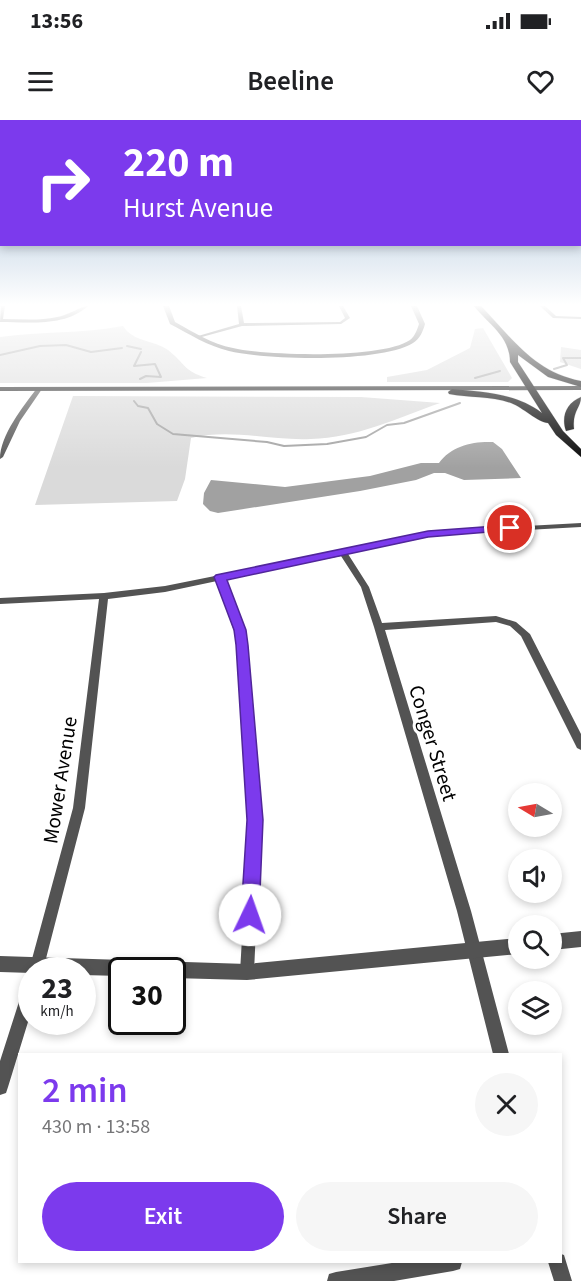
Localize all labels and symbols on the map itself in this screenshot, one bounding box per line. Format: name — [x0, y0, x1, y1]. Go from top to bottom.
pin — [484, 502, 535, 553]
street label: Conger Street — [401, 681, 465, 805]
street label: Mower Avenue — [35, 714, 85, 846]
north arrow — [508, 783, 562, 837]
position arrow — [218, 883, 282, 947]
speed limit sign: 30 — [108, 957, 186, 1035]

